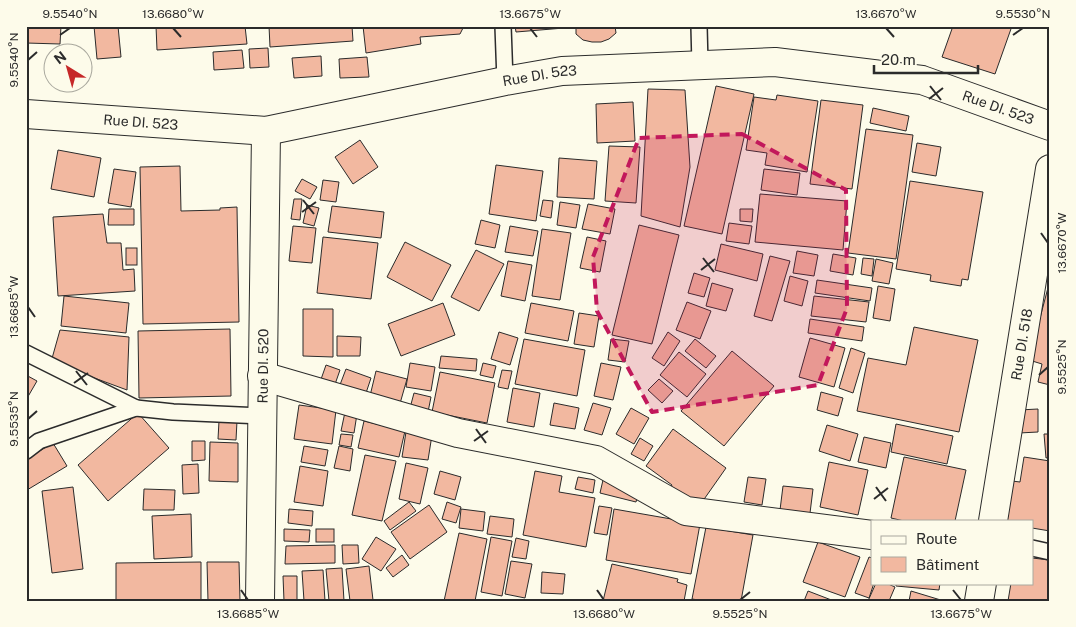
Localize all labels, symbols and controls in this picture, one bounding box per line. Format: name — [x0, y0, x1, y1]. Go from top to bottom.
text: 9.5540°N — [42, 7, 98, 21]
text: 13.6680°W — [142, 7, 205, 21]
text: 13.6675°W — [499, 7, 561, 21]
text: 13.6670°W — [855, 7, 917, 21]
text: 9.5530°N — [996, 7, 1051, 21]
text: 9.5540°N — [7, 32, 21, 88]
north arrow — [42, 42, 92, 92]
scale bar — [874, 42, 977, 74]
text: N — [51, 48, 69, 67]
text: 20 m — [881, 51, 916, 68]
street label: Rue DI. 523 — [501, 62, 577, 89]
street label: Rue DI. 523 — [960, 87, 1036, 128]
street label: Rue DI. 523 — [103, 111, 179, 133]
text: 13.6670°W — [1055, 212, 1069, 274]
text: 13.6685°W — [7, 275, 21, 338]
street label: Rue DI. 518 — [1008, 307, 1035, 381]
street label: Rue DI. 520 — [255, 329, 271, 404]
text: 9.5525°N — [1055, 339, 1069, 395]
text: 9.5535°N — [7, 391, 21, 447]
legend — [871, 520, 1034, 584]
text: Route — [916, 530, 957, 547]
text: Bâtiment — [916, 556, 979, 573]
text: 13.6685°W — [217, 607, 280, 621]
text: 13.6680°W — [573, 607, 636, 621]
text: 9.5525°N — [712, 607, 768, 621]
text: 13.6675°W — [930, 607, 992, 621]

